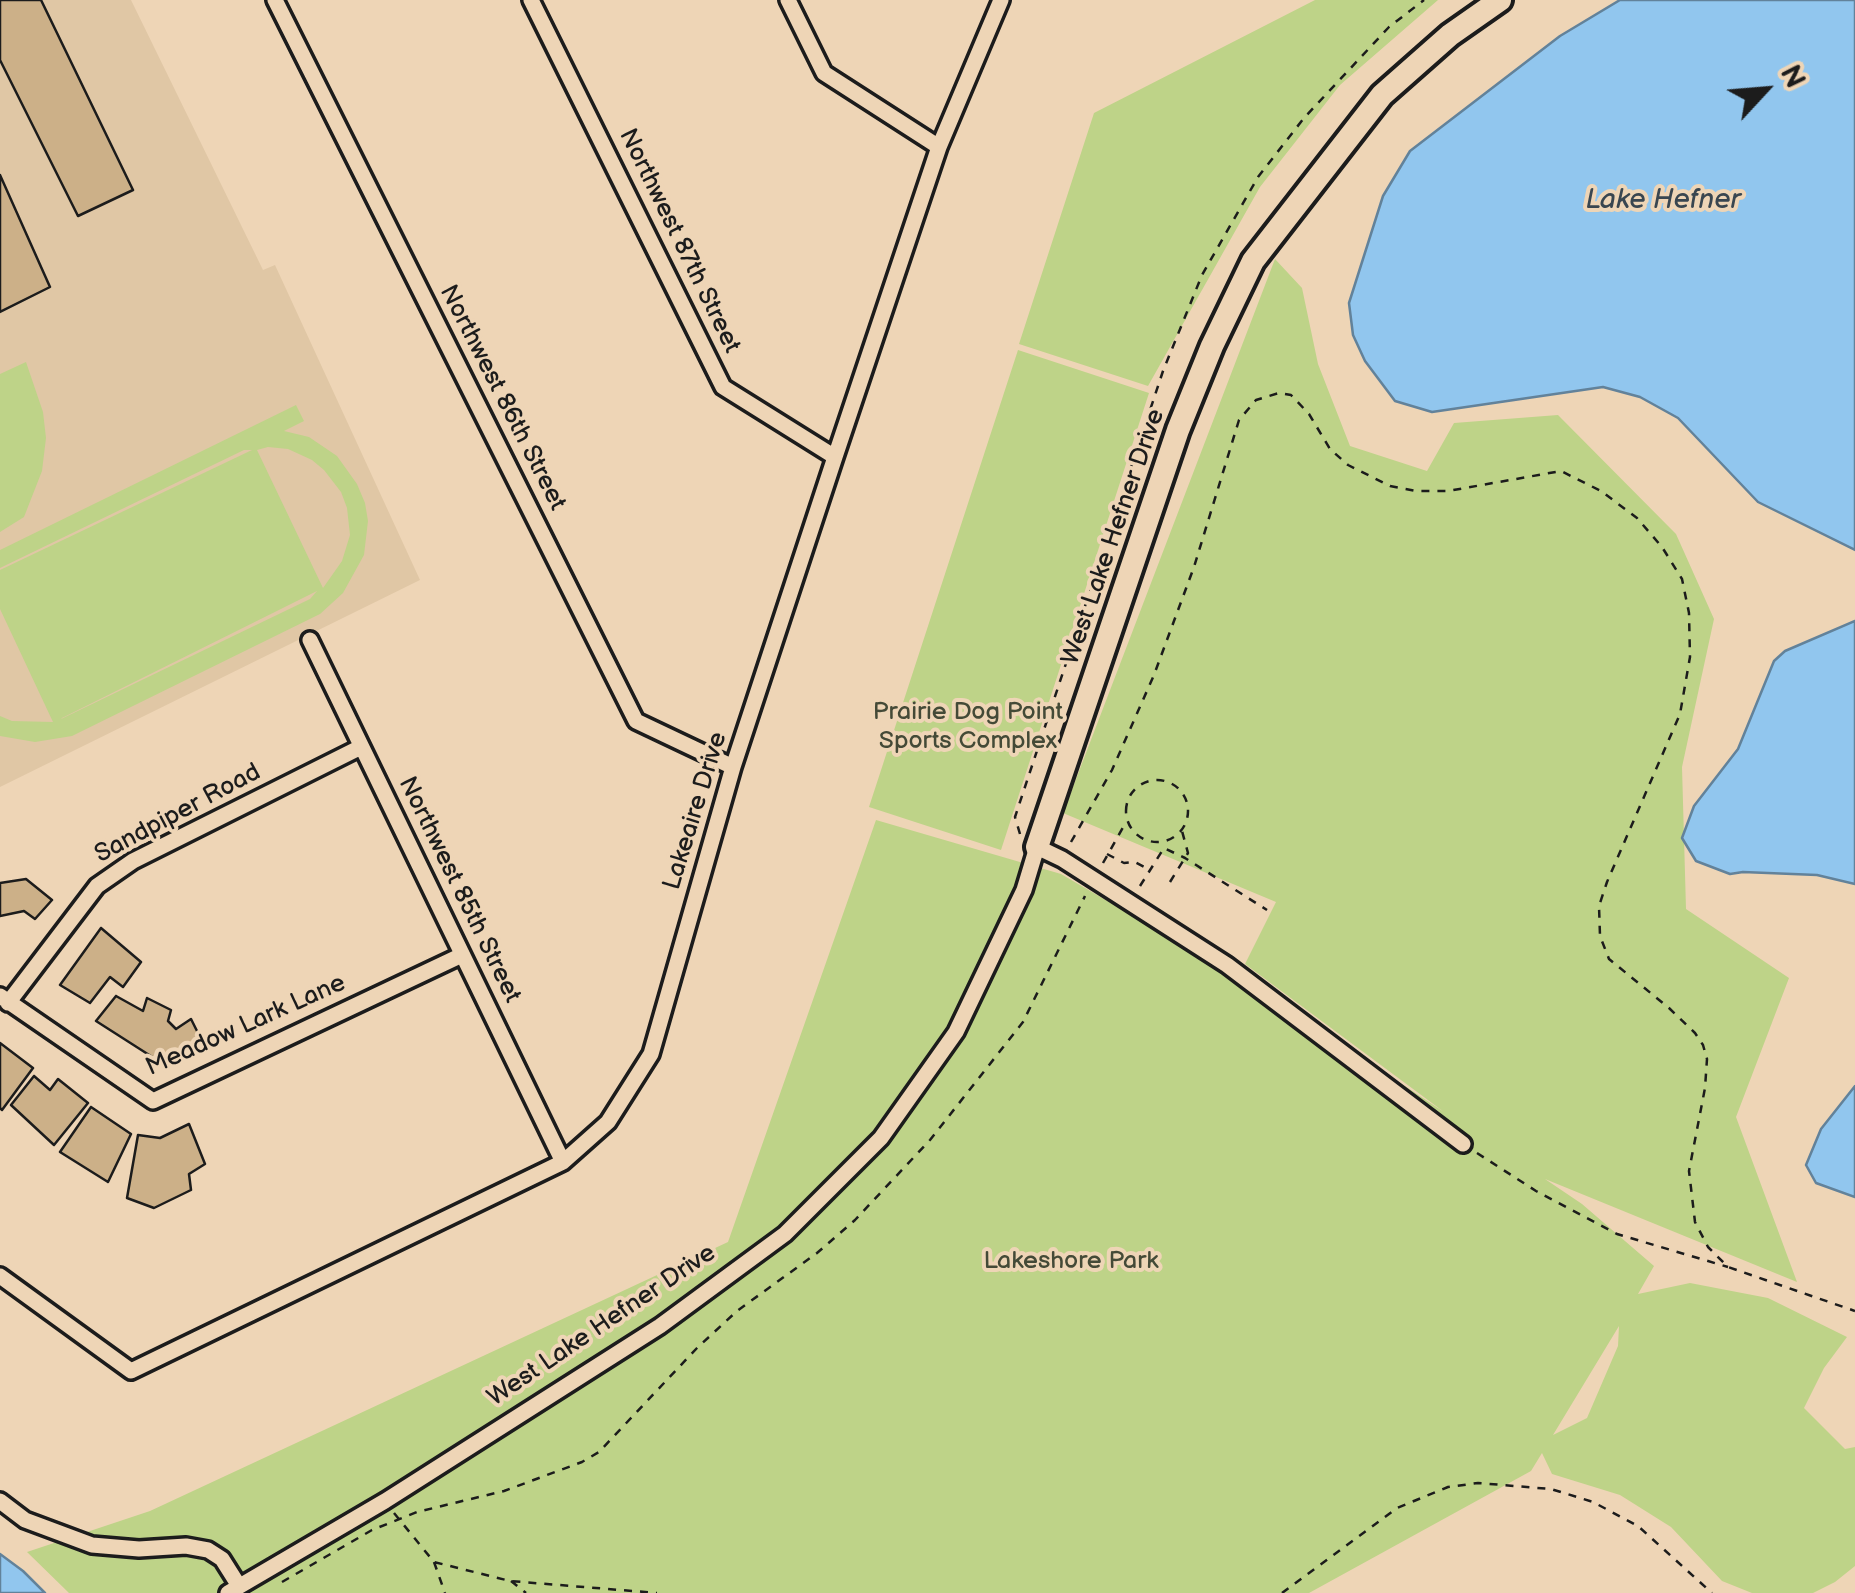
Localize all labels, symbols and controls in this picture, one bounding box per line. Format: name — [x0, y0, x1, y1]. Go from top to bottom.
north arrow — [1715, 40, 1815, 140]
text: N — [1773, 60, 1812, 93]
street label: Northwest 87th Street — [612, 124, 746, 358]
water label: Lake Hefner — [1585, 184, 1741, 218]
street label: Northwest 86th Street — [432, 280, 572, 516]
street label: West Lake Hefner Drive — [1056, 405, 1172, 669]
park label: Prairie Dog Point Sports Complex — [873, 698, 1063, 757]
street label: Lakeaire Drive — [658, 729, 734, 893]
street label: Sandpiper Road — [90, 758, 266, 870]
street label: Northwest 85th Street — [391, 772, 527, 1008]
street label: Meadow Lark Lane — [142, 969, 350, 1083]
street label: West Lake Hefner Drive — [482, 1238, 722, 1414]
park label: Lakeshore Park — [983, 1247, 1159, 1277]

